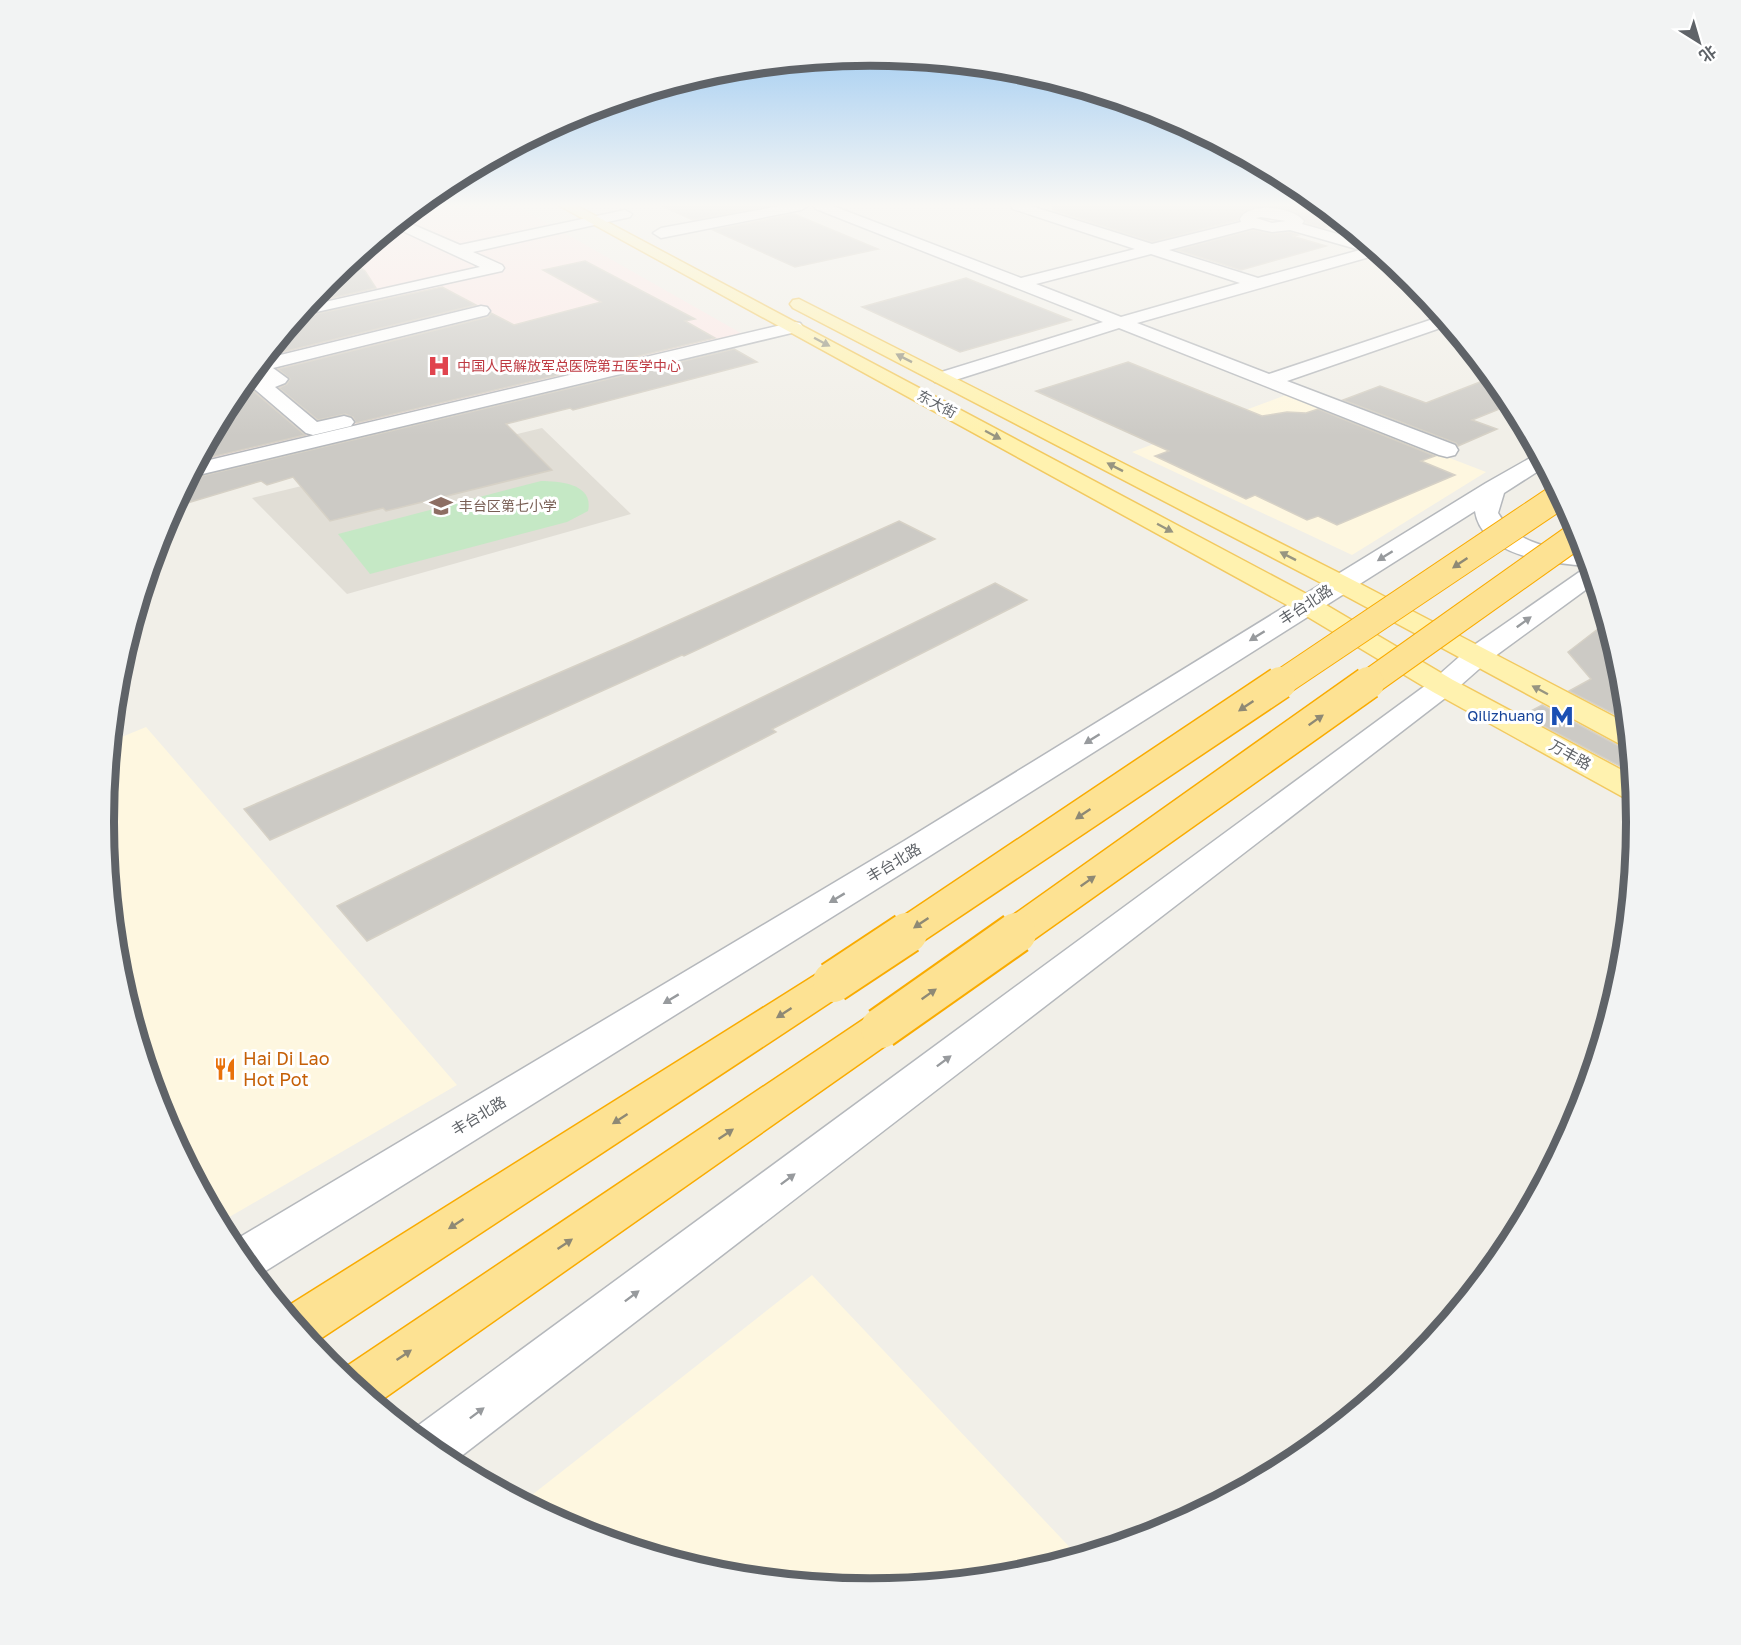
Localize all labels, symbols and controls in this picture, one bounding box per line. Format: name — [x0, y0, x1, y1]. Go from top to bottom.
north arrow — [1669, 12, 1729, 72]
text: 北 — [1696, 41, 1720, 67]
one-way arrow — [814, 337, 831, 347]
hospital icon: 中国人民解放军总医院第五医学中心 — [426, 353, 452, 379]
one-way arrow — [896, 354, 913, 363]
place label: 中国人民解放军总医院第五医学中心 — [457, 357, 681, 374]
street label: 东大街 — [915, 386, 960, 421]
one-way arrow — [985, 430, 1002, 440]
one-way arrow — [1106, 462, 1123, 472]
school or university icon: 丰台区第七小学 — [428, 493, 454, 519]
place label: 丰台区第七小学 — [459, 497, 557, 514]
one-way arrow — [1157, 523, 1174, 533]
one-way arrow — [1377, 550, 1393, 561]
one-way arrow — [1280, 551, 1297, 561]
one-way arrow — [1452, 557, 1468, 568]
street label: 丰台北路 — [1275, 580, 1336, 628]
one-way arrow — [1516, 616, 1532, 628]
one-way arrow — [1249, 630, 1265, 641]
one-way arrow — [1532, 685, 1549, 695]
one-way arrow — [1238, 700, 1254, 712]
metro station icon: Qilizhuang — [1549, 703, 1575, 729]
place label: Qilizhuang — [1467, 706, 1544, 724]
one-way arrow — [1308, 715, 1324, 726]
one-way arrow — [1084, 734, 1100, 745]
street label: 万丰路 — [1546, 735, 1595, 773]
one-way arrow — [1075, 809, 1092, 820]
street label: 丰台北路 — [863, 839, 924, 885]
one-way arrow — [1080, 875, 1096, 887]
one-way arrow — [829, 892, 845, 903]
one-way arrow — [914, 917, 930, 929]
one-way arrow — [921, 988, 937, 1000]
one-way arrow — [663, 994, 679, 1005]
one-way arrow — [776, 1008, 792, 1019]
place label: Hai Di Lao Hot Pot — [243, 1047, 330, 1090]
one-way arrow — [936, 1055, 952, 1068]
restaurant icon: Hai Di Lao Hot Pot — [212, 1056, 238, 1082]
street label: 丰台北路 — [448, 1092, 509, 1138]
one-way arrow — [612, 1113, 628, 1124]
one-way arrow — [718, 1129, 734, 1140]
one-way arrow — [781, 1173, 796, 1185]
one-way arrow — [448, 1219, 464, 1230]
one-way arrow — [557, 1239, 574, 1250]
one-way arrow — [624, 1290, 640, 1302]
one-way arrow — [396, 1349, 412, 1361]
one-way arrow — [469, 1408, 484, 1420]

